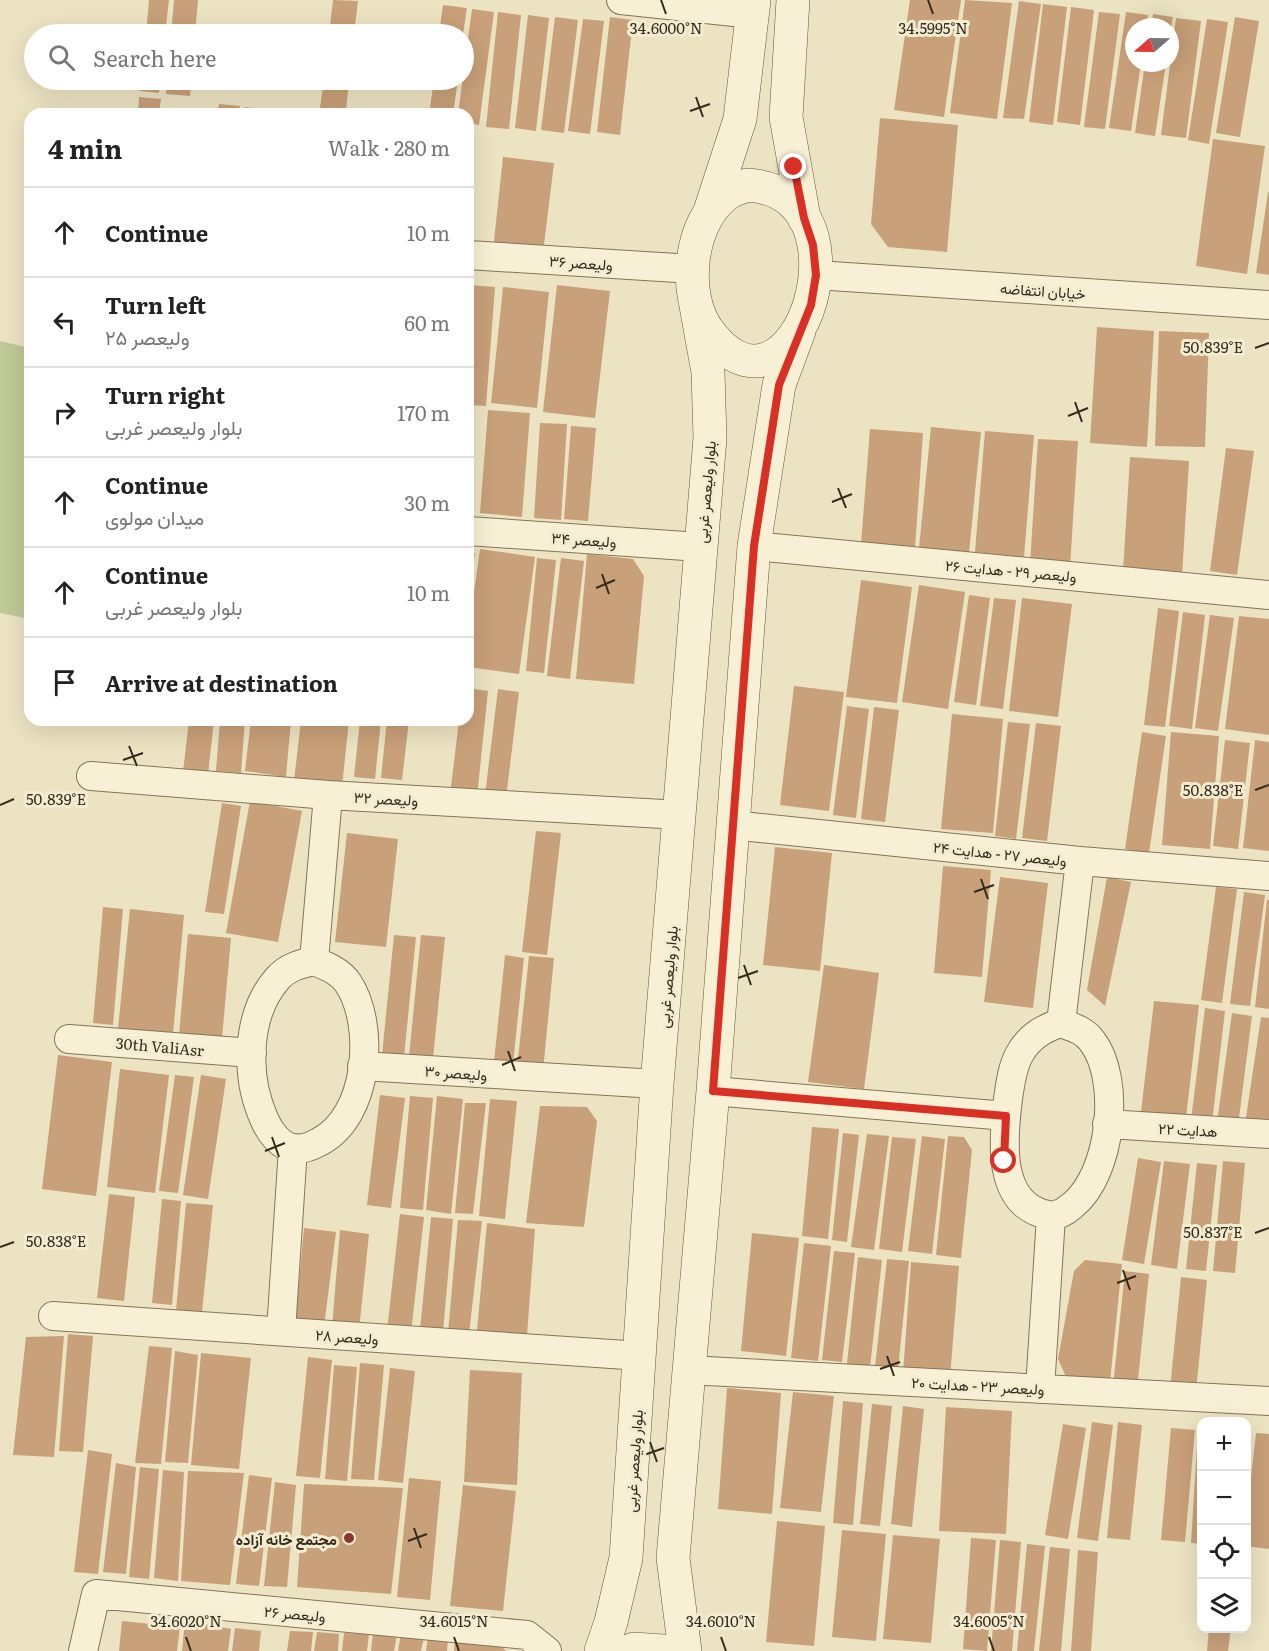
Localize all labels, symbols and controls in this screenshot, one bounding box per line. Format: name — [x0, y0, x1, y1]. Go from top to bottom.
text: 34.6000°N — [630, 16, 702, 39]
text: 34.5995°N — [898, 16, 968, 39]
north arrow — [1125, 18, 1179, 72]
search box — [24, 24, 474, 90]
icon: search — [45, 41, 78, 74]
text: Search here — [93, 41, 216, 74]
text: 4 min — [48, 128, 122, 167]
text: Walk · 280 m — [328, 132, 450, 162]
route end — [780, 153, 806, 179]
icon: ahead — [48, 216, 81, 249]
text: Continue — [105, 216, 208, 249]
text: 10 m — [407, 217, 450, 247]
street label: ولیعصر ۳۶ — [548, 248, 614, 276]
street label: خیابان انتفاضه — [999, 276, 1087, 304]
text: Turn left — [105, 288, 206, 321]
icon: left — [48, 306, 81, 339]
text: 60 m — [404, 307, 450, 337]
text: ولیعصر ۲۵ — [105, 321, 190, 351]
text: 50.839°E — [1183, 335, 1243, 358]
text: Turn right — [105, 378, 225, 411]
icon: right — [48, 396, 81, 429]
text: 170 m — [397, 397, 450, 427]
text: بلوار ولیعصر غربی — [105, 411, 242, 441]
street label: بلوار ولیعصر غربی — [689, 440, 721, 544]
text: Continue — [105, 468, 208, 501]
icon: ahead — [48, 486, 81, 519]
text: 30 m — [404, 487, 450, 517]
text: میدان مولوی — [105, 501, 204, 531]
street label: ولیعصر ۳۴ — [551, 525, 617, 553]
street label: ولیعصر ۲۹ - هدایت ۲۶ — [944, 553, 1078, 587]
text: Continue — [105, 558, 208, 591]
icon: ahead — [48, 576, 81, 609]
text: 10 m — [407, 577, 450, 607]
text: بلوار ولیعصر غربی — [105, 591, 242, 621]
icon: arrive — [48, 666, 81, 699]
text: Arrive at destination — [105, 666, 338, 699]
text: 50.838°E — [1183, 778, 1243, 801]
street label: ولیعصر ۳۲ — [353, 785, 419, 811]
text: 50.839°E — [26, 787, 86, 810]
street label: ولیعصر ۲۷ - هدایت ۲۴ — [932, 835, 1068, 871]
street label: بلوار ولیعصر غربی — [651, 925, 683, 1029]
street label: 30th ValiAsr — [115, 1031, 205, 1061]
street label: ولیعصر ۳۰ — [424, 1058, 488, 1086]
street label: هدایت ۲۲ — [1158, 1116, 1218, 1142]
route start — [990, 1147, 1016, 1173]
text: 50.837°E — [1183, 1220, 1243, 1243]
text: 50.838°E — [26, 1229, 86, 1252]
street label: ولیعصر ۲۸ — [315, 1322, 379, 1350]
street label: ولیعصر ۲۳ - هدایت ۲۰ — [911, 1370, 1045, 1400]
street label: بلوار ولیعصر غربی — [618, 1409, 648, 1513]
map controls — [1197, 1417, 1251, 1633]
button: + — [1197, 1417, 1251, 1471]
button: − — [1197, 1471, 1251, 1525]
button: locate — [1197, 1525, 1251, 1579]
place label: مجتمع خانه آزاده — [236, 1527, 337, 1550]
marker: مجتمع خانه آزاده — [342, 1531, 356, 1545]
button: layers — [1197, 1579, 1251, 1633]
street label: ولیعصر ۲۶ — [263, 1599, 327, 1627]
text: 34.6020°N — [150, 1609, 222, 1632]
text: 34.6015°N — [419, 1609, 489, 1632]
text: 34.6010°N — [686, 1609, 756, 1632]
text: 34.6005°N — [953, 1609, 1025, 1632]

